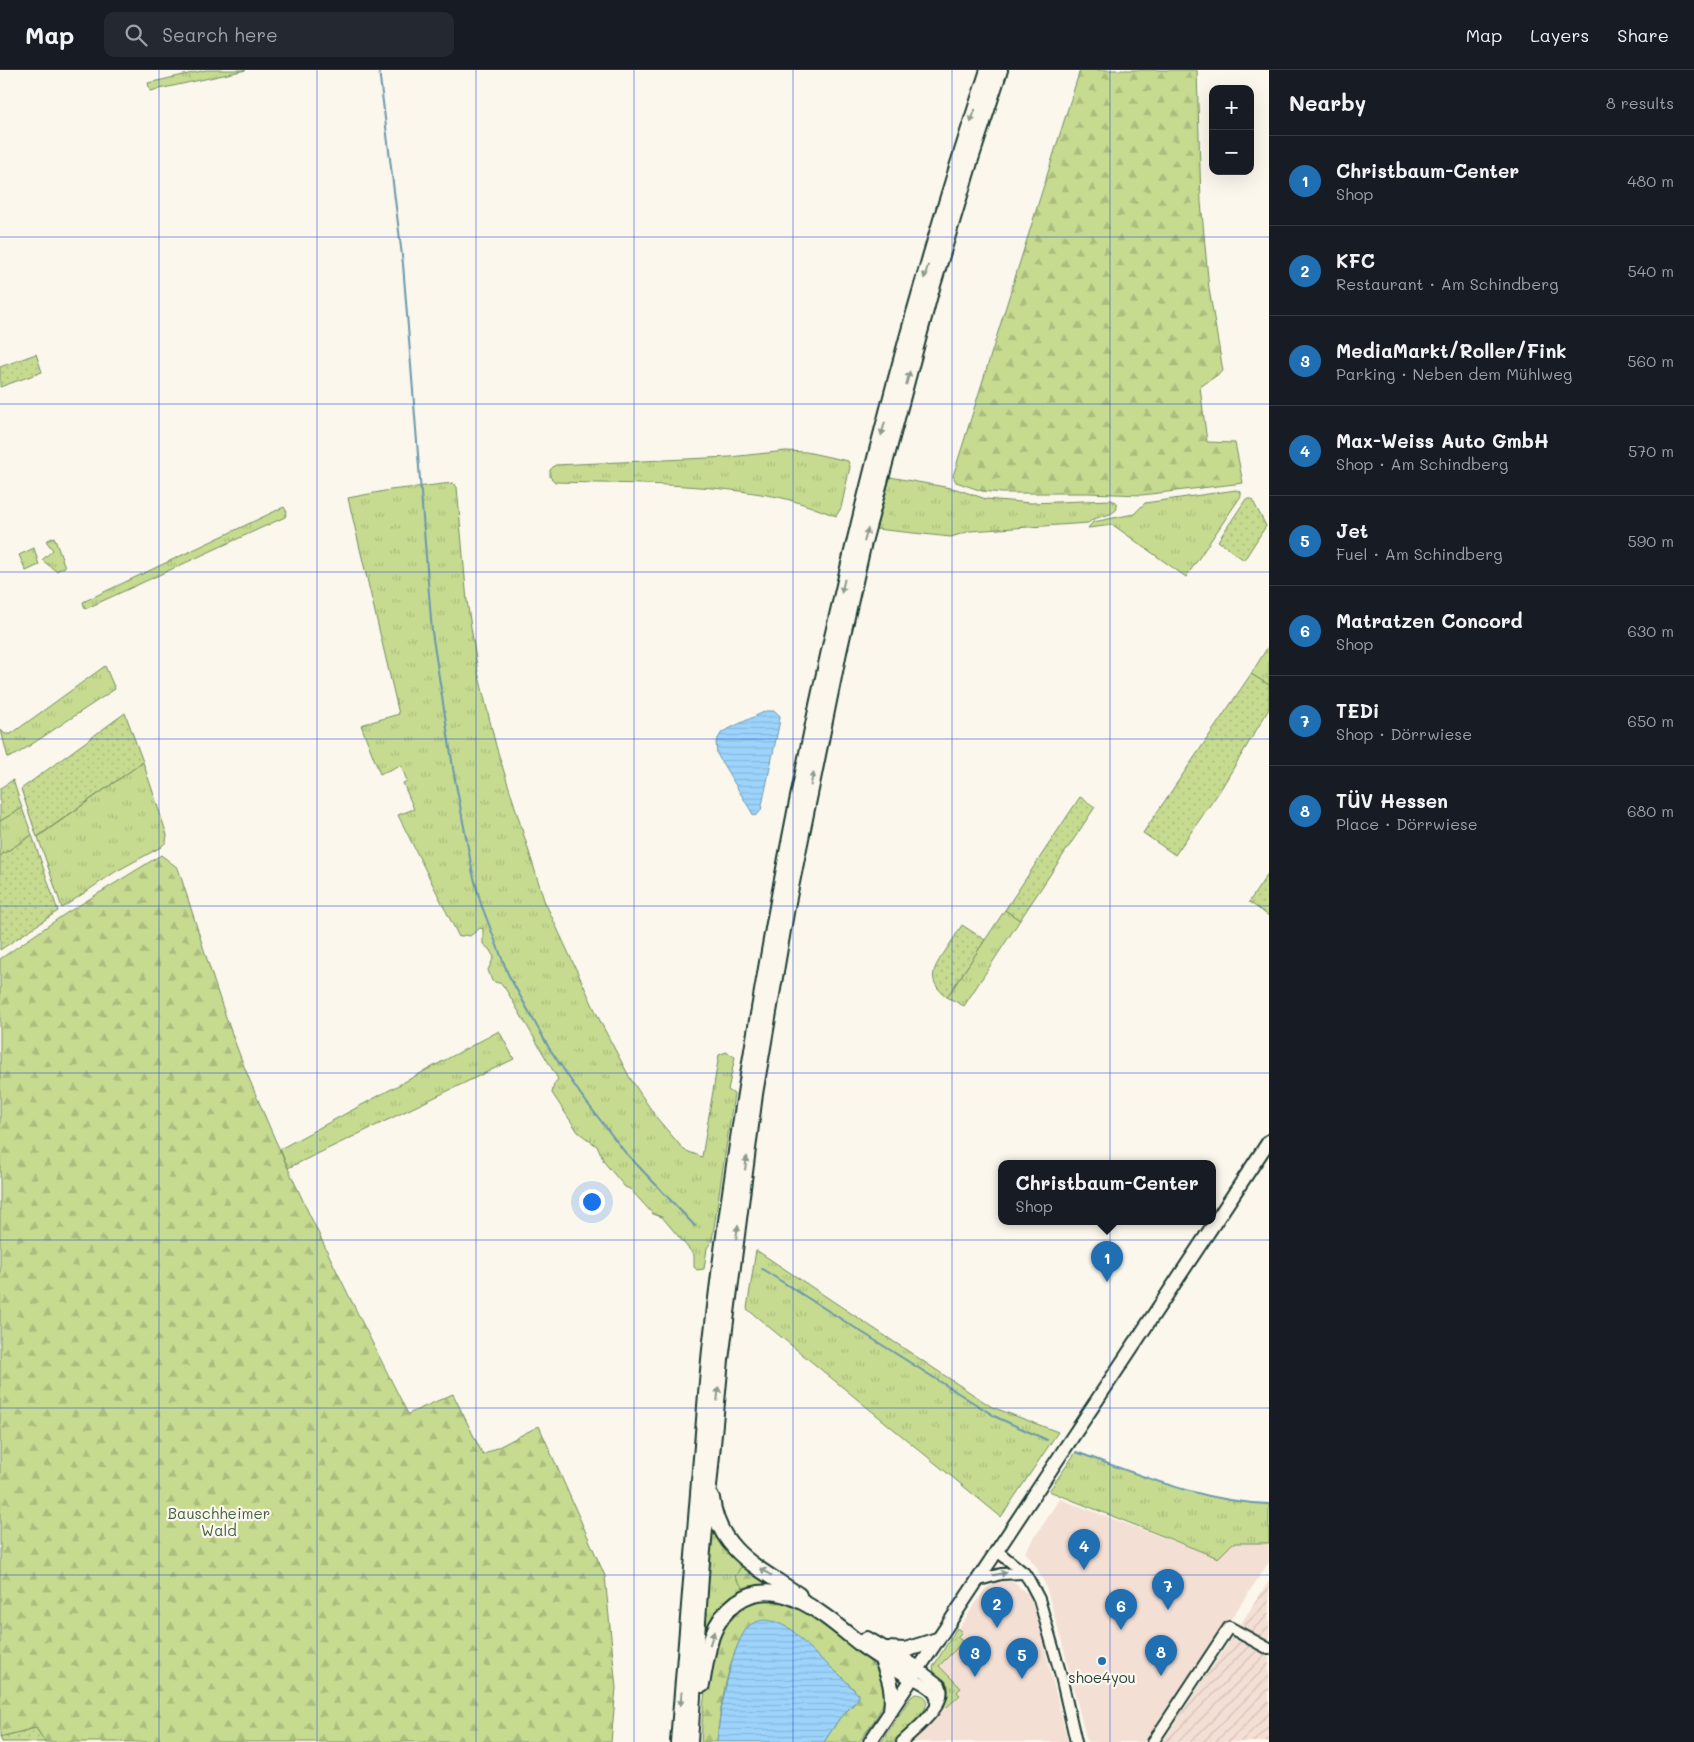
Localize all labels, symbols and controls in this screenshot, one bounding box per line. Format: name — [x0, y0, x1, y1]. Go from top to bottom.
search box — [104, 12, 454, 57]
text: Map — [25, 19, 74, 50]
icon: search — [122, 21, 150, 49]
text: Search here — [162, 22, 278, 47]
text: Map — [1466, 23, 1502, 47]
text: Layers — [1530, 23, 1589, 47]
text: Share — [1617, 23, 1669, 47]
map controls — [1209, 85, 1254, 175]
button: + — [1209, 85, 1254, 130]
text: Nearby — [1289, 89, 1366, 116]
text: 8 results — [1606, 92, 1674, 113]
one-way arrow — [969, 109, 977, 124]
button: − — [1209, 130, 1254, 175]
text: Christbaum-Center — [1336, 158, 1519, 183]
text: 1 — [1301, 170, 1309, 191]
text: 480 m — [1627, 170, 1674, 191]
text: Shop — [1336, 183, 1373, 204]
text: KFC — [1336, 248, 1375, 273]
text: 2 — [1301, 260, 1309, 281]
text: 540 m — [1628, 260, 1674, 281]
one-way arrow — [921, 264, 929, 279]
text: Restaurant · Am Schindberg — [1336, 273, 1559, 294]
text: MediaMarkt/Roller/Fink — [1336, 338, 1567, 363]
text: 3 — [1300, 350, 1310, 371]
text: 560 m — [1627, 350, 1674, 371]
text: Parking · Neben dem Mühlweg — [1336, 363, 1572, 384]
one-way arrow — [905, 370, 913, 385]
one-way arrow — [879, 421, 887, 436]
text: Max-Weiss Auto GmbH — [1336, 428, 1549, 453]
text: 4 — [1300, 440, 1310, 461]
text: 570 m — [1628, 440, 1674, 461]
text: Shop · Am Schindberg — [1336, 453, 1508, 474]
text: Jet — [1336, 518, 1368, 543]
one-way arrow — [863, 527, 871, 542]
text: 5 — [1300, 530, 1310, 551]
text: 590 m — [1627, 530, 1674, 551]
text: Fuel · Am Schindberg — [1336, 543, 1503, 564]
one-way arrow — [839, 579, 847, 594]
text: Matratzen Concord — [1336, 608, 1523, 633]
text: 6 — [1300, 620, 1310, 641]
text: 630 m — [1627, 620, 1674, 641]
text: Shop — [1336, 633, 1373, 654]
text: TEDi — [1336, 698, 1379, 723]
text: 7 — [1301, 710, 1309, 731]
text: 650 m — [1627, 710, 1674, 731]
text: Shop · Dörrwiese — [1336, 723, 1472, 744]
one-way arrow — [809, 770, 817, 786]
text: TÜV Hessen — [1336, 788, 1448, 813]
text: 8 — [1300, 800, 1310, 821]
text: 680 m — [1627, 800, 1674, 821]
text: Place · Dörrwiese — [1336, 813, 1478, 834]
one-way arrow — [742, 1155, 750, 1171]
popup — [998, 1160, 1216, 1225]
text: Christbaum-Center — [1015, 1170, 1199, 1195]
your location — [579, 1189, 605, 1215]
text: Shop — [1015, 1195, 1053, 1216]
one-way arrow — [733, 1224, 741, 1240]
pin: 1 — [1091, 1241, 1123, 1282]
one-way arrow — [714, 1385, 722, 1401]
park label: Bauschheimer Wald — [168, 1503, 270, 1540]
pin: 4 — [1068, 1529, 1100, 1570]
one-way arrow — [759, 1567, 773, 1577]
pin: 7 — [1152, 1569, 1184, 1610]
one-way arrow — [992, 1570, 1008, 1578]
pin: 2 — [981, 1587, 1013, 1628]
pin: 6 — [1105, 1589, 1137, 1630]
one-way arrow — [709, 1630, 717, 1645]
pin: 8 — [1145, 1635, 1177, 1676]
pin: 3 — [959, 1636, 991, 1677]
pin: 5 — [1006, 1638, 1038, 1679]
marker: shoe4you — [1096, 1655, 1108, 1667]
place label: shoe4you — [1068, 1667, 1136, 1687]
one-way arrow — [677, 1691, 685, 1707]

